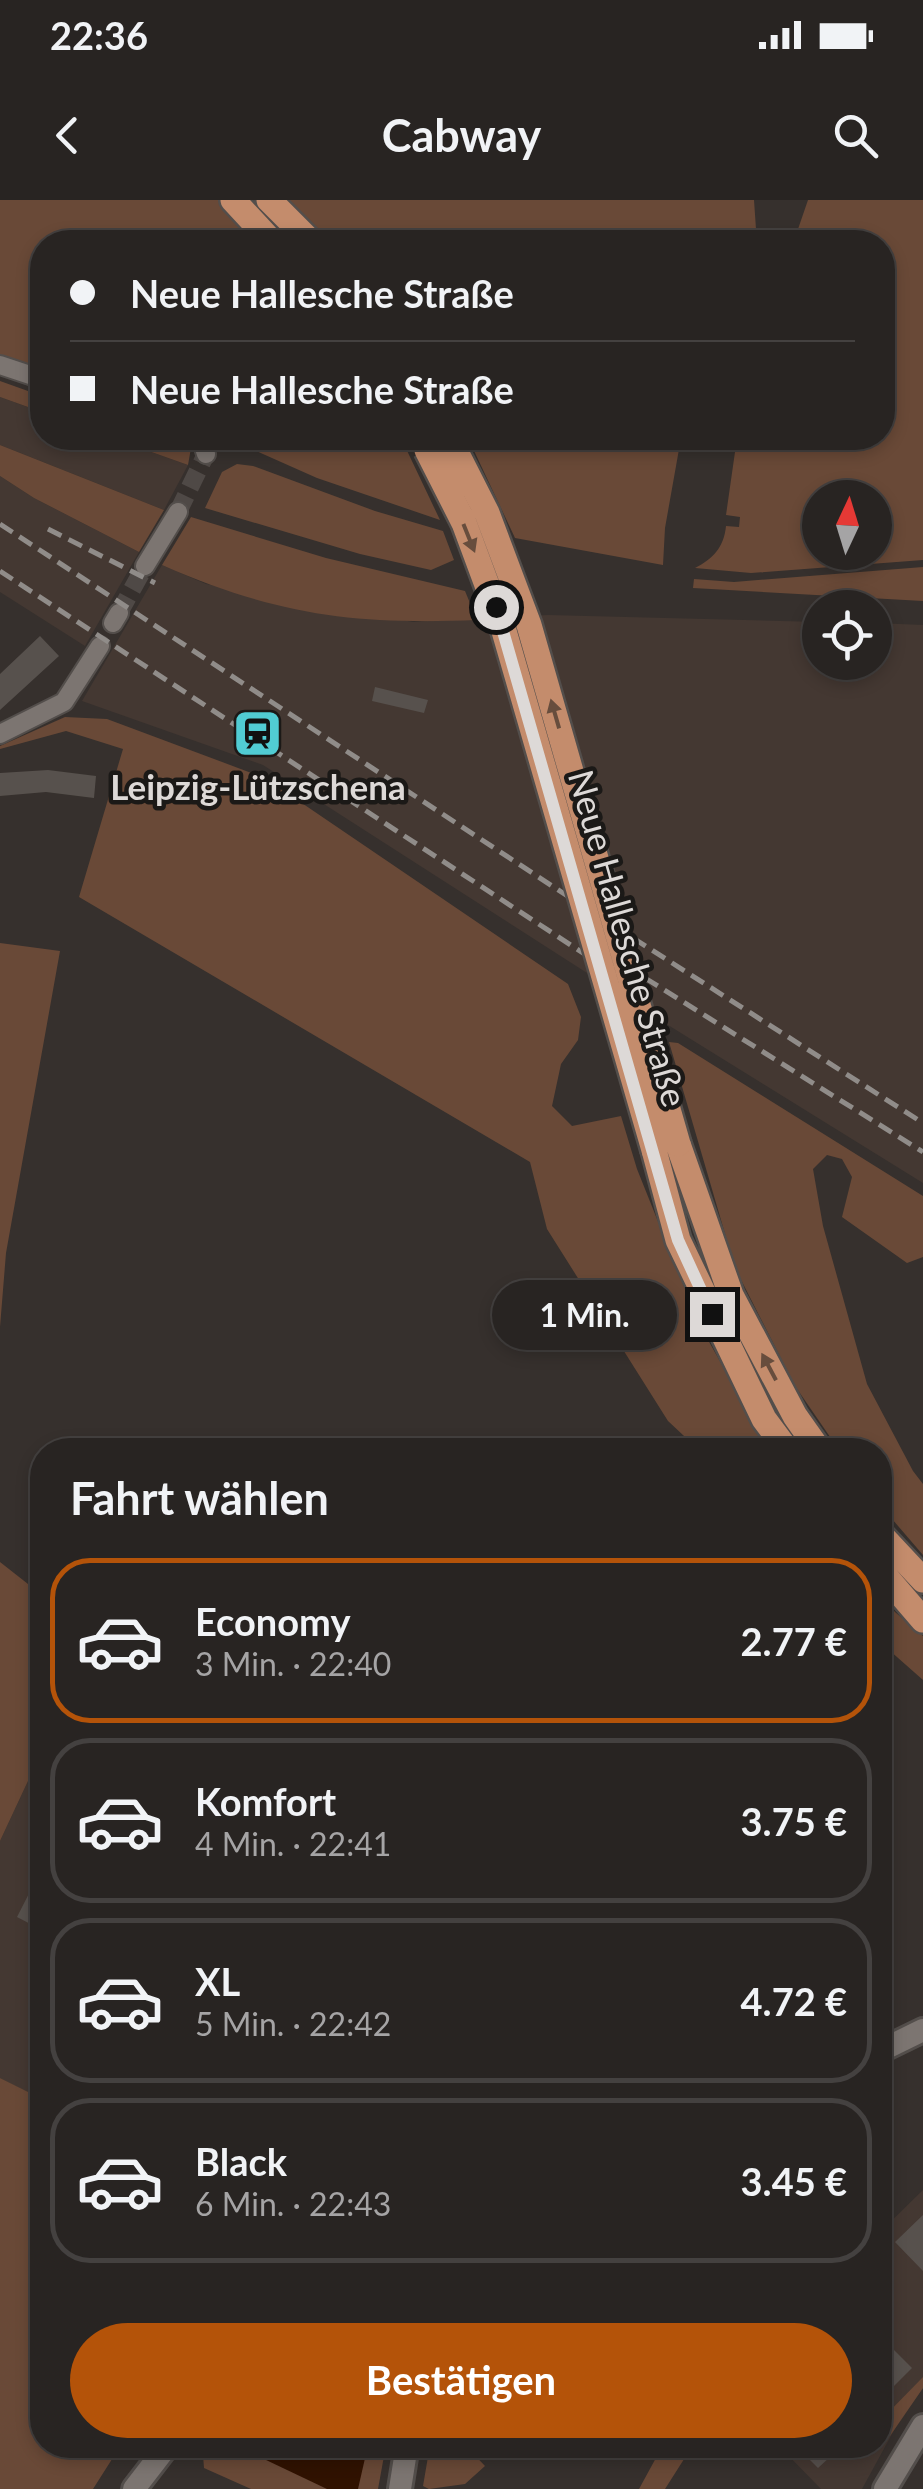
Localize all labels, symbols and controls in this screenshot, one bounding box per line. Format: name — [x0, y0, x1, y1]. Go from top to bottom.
text: 22:36 — [50, 12, 148, 58]
icon: back — [40, 108, 95, 163]
text: Cabway — [382, 108, 541, 162]
icon: search — [828, 108, 883, 163]
text: Neue Hallesche Straße — [130, 270, 514, 316]
text: Neue Hallesche Straße — [130, 366, 514, 412]
north arrow — [802, 480, 892, 570]
map controls — [802, 480, 892, 680]
one-way arrow — [462, 523, 478, 553]
route start — [474, 585, 519, 630]
button: locate — [802, 590, 892, 680]
one-way arrow — [547, 698, 562, 728]
station icon: Leipzig-Lützschena — [232, 708, 284, 760]
place label: Leipzig-Lützschena — [110, 765, 406, 807]
street label: Neue Hallesche Straße — [561, 765, 697, 1111]
callout: 1 Min. — [492, 1279, 677, 1349]
route end — [690, 1292, 735, 1337]
text: 1 Min. — [539, 1295, 630, 1334]
one-way arrow — [760, 1352, 777, 1381]
text: Fahrt wählen — [70, 1471, 329, 1525]
icon: car — [75, 1596, 165, 1686]
text: Economy — [195, 1598, 350, 1644]
text: 2.77 € — [741, 1618, 847, 1664]
text: 3 Min. · 22:40 — [195, 1644, 391, 1683]
icon: car — [75, 1776, 165, 1866]
text: Komfort — [195, 1778, 336, 1824]
text: 3.75 € — [741, 1798, 847, 1844]
text: 4 Min. · 22:41 — [195, 1824, 391, 1863]
icon: car — [75, 1956, 165, 2046]
text: XL — [195, 1958, 240, 2004]
text: 4.72 € — [741, 1978, 847, 2024]
text: 5 Min. · 22:42 — [195, 2004, 391, 2043]
icon: car — [75, 2136, 165, 2226]
text: Black — [195, 2138, 287, 2184]
text: 3.45 € — [741, 2158, 847, 2204]
text: 6 Min. · 22:43 — [195, 2184, 391, 2223]
button: Bestätigen — [70, 2323, 852, 2438]

